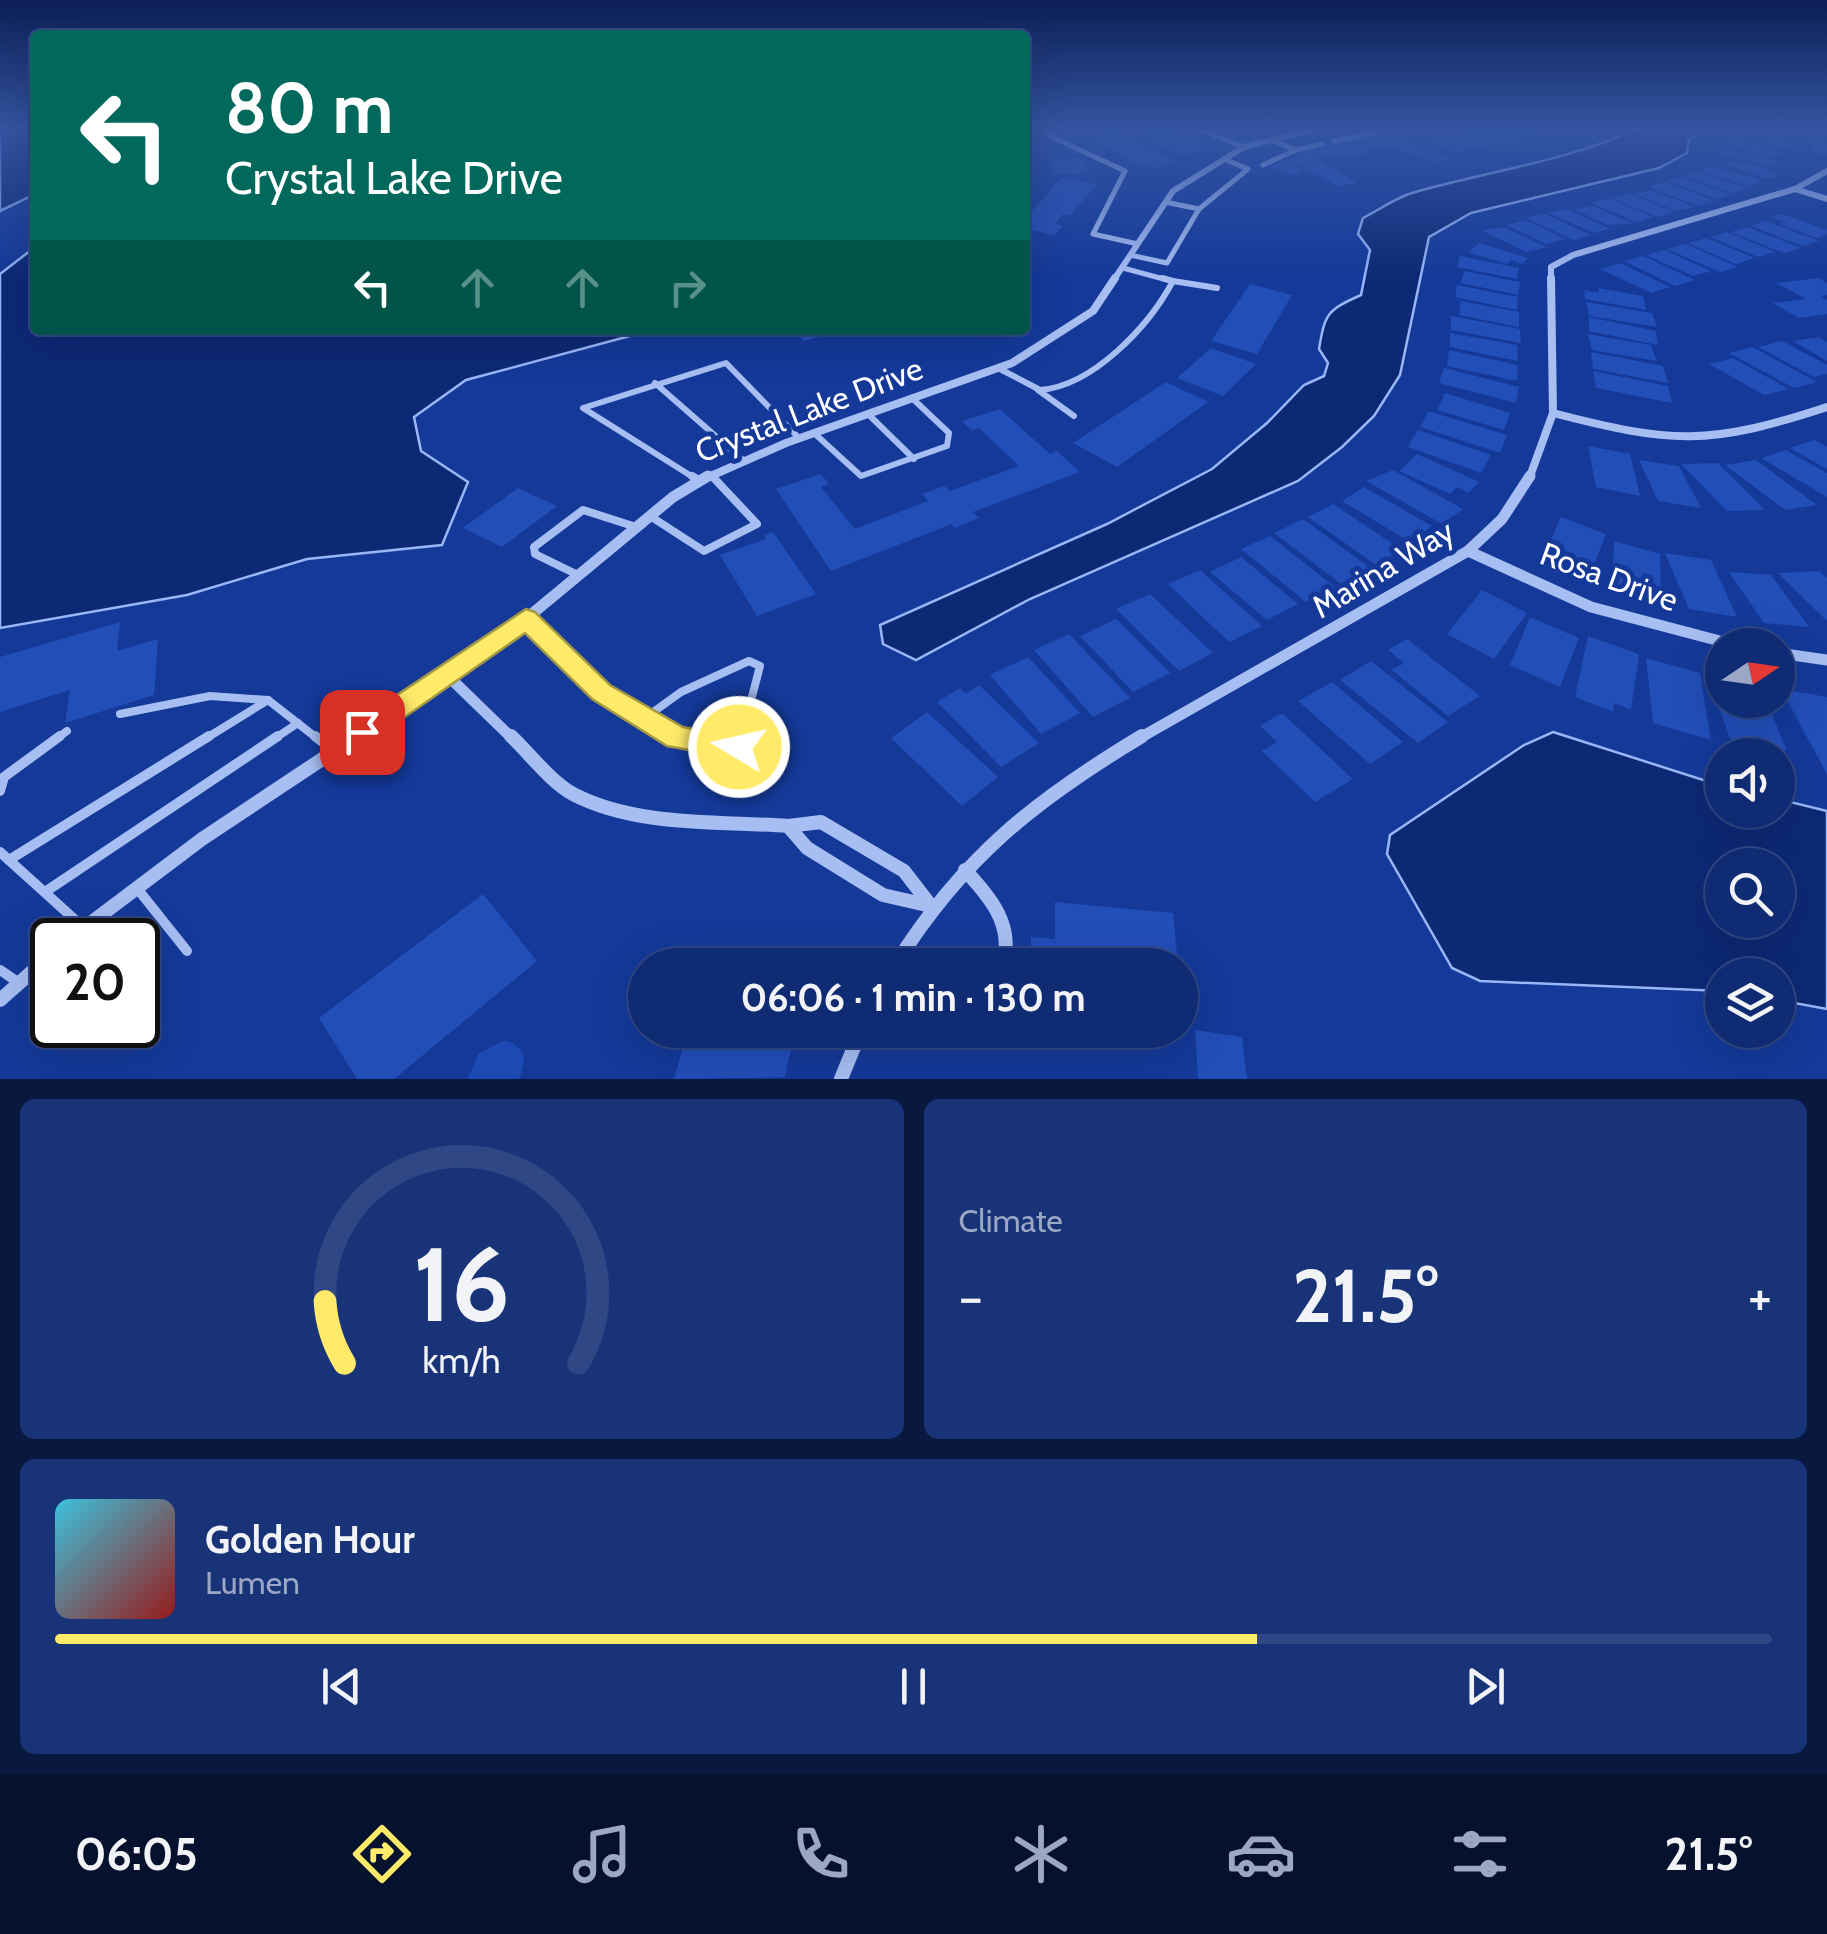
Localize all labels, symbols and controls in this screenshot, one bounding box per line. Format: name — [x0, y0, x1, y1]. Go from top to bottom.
text: 80 m — [225, 65, 393, 151]
icon: left — [60, 70, 190, 200]
text: Crystal Lake Drive — [225, 151, 563, 205]
icon: left — [345, 260, 400, 315]
icon: ahead — [450, 260, 505, 315]
icon: ahead — [555, 260, 610, 315]
icon: right — [660, 260, 715, 315]
street label: Crystal Lake Drive — [690, 348, 928, 471]
street label: Marina Way — [1305, 511, 1461, 626]
street label: Rosa Drive — [1535, 534, 1683, 619]
north arrow — [1705, 628, 1795, 718]
map controls — [1705, 628, 1795, 1048]
pin — [320, 690, 405, 775]
position arrow — [687, 695, 791, 799]
icon: arrive — [335, 705, 390, 760]
button: sound — [1705, 738, 1795, 828]
button: search — [1705, 848, 1795, 938]
speed limit sign: 20 — [30, 918, 160, 1048]
button: layers — [1705, 958, 1795, 1048]
text: 06:06 · 1 min · 130 m — [740, 974, 1086, 1021]
text: Climate — [959, 1201, 1063, 1240]
text: 16 — [413, 1221, 510, 1347]
text: 21.5° — [1292, 1250, 1438, 1341]
text: − — [959, 1263, 983, 1330]
text: + — [1748, 1263, 1772, 1330]
text: km/h — [423, 1339, 501, 1382]
text: Golden Hour — [205, 1516, 415, 1563]
text: Lumen — [205, 1563, 300, 1602]
icon: previous — [314, 1659, 369, 1714]
icon: pause — [886, 1659, 941, 1714]
icon: next — [1458, 1659, 1513, 1714]
icon: directions — [347, 1819, 417, 1889]
icon: music — [567, 1819, 637, 1889]
icon: phone — [786, 1819, 856, 1889]
icon: climate — [1006, 1819, 1076, 1889]
icon: car — [1226, 1819, 1296, 1889]
icon: filters — [1445, 1819, 1515, 1889]
text: 06:05 — [75, 1827, 198, 1881]
text: 21.5° — [1665, 1827, 1752, 1881]

